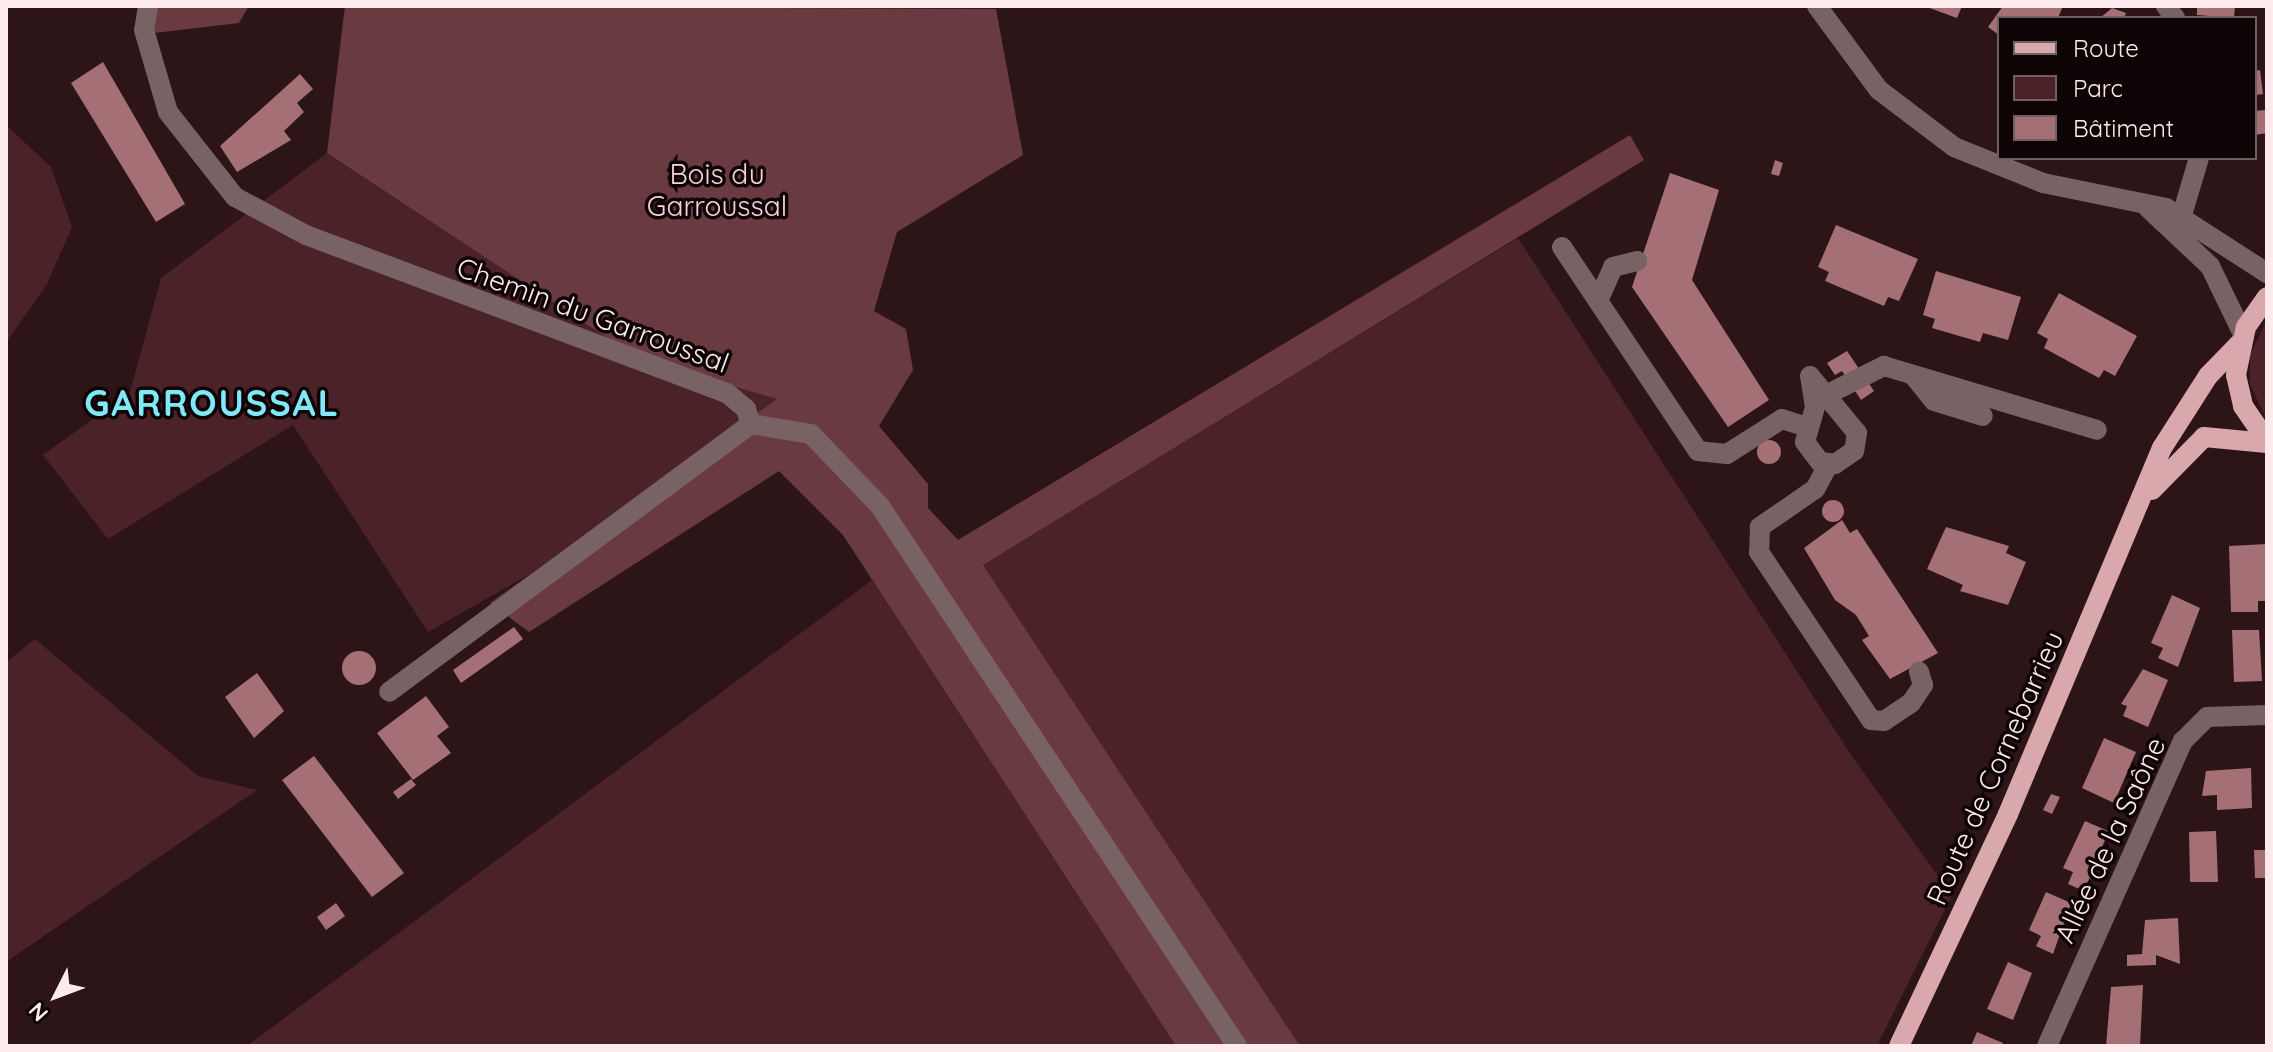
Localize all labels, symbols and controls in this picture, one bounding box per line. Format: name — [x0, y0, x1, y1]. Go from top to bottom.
legend — [1997, 16, 2257, 160]
text: Route — [2073, 33, 2139, 63]
text: Parc — [2073, 73, 2123, 103]
text: Bâtiment — [2073, 113, 2174, 143]
park label: Bois du Garroussal — [647, 157, 787, 223]
street label: Chemin du Garroussal — [452, 250, 734, 380]
district label: GARROUSSAL — [84, 381, 340, 425]
street label: Route de Cornebarrieu — [1919, 626, 2071, 910]
street label: Allée de la Saône — [2048, 732, 2172, 948]
north arrow — [16, 956, 96, 1036]
text: N — [22, 997, 54, 1027]

